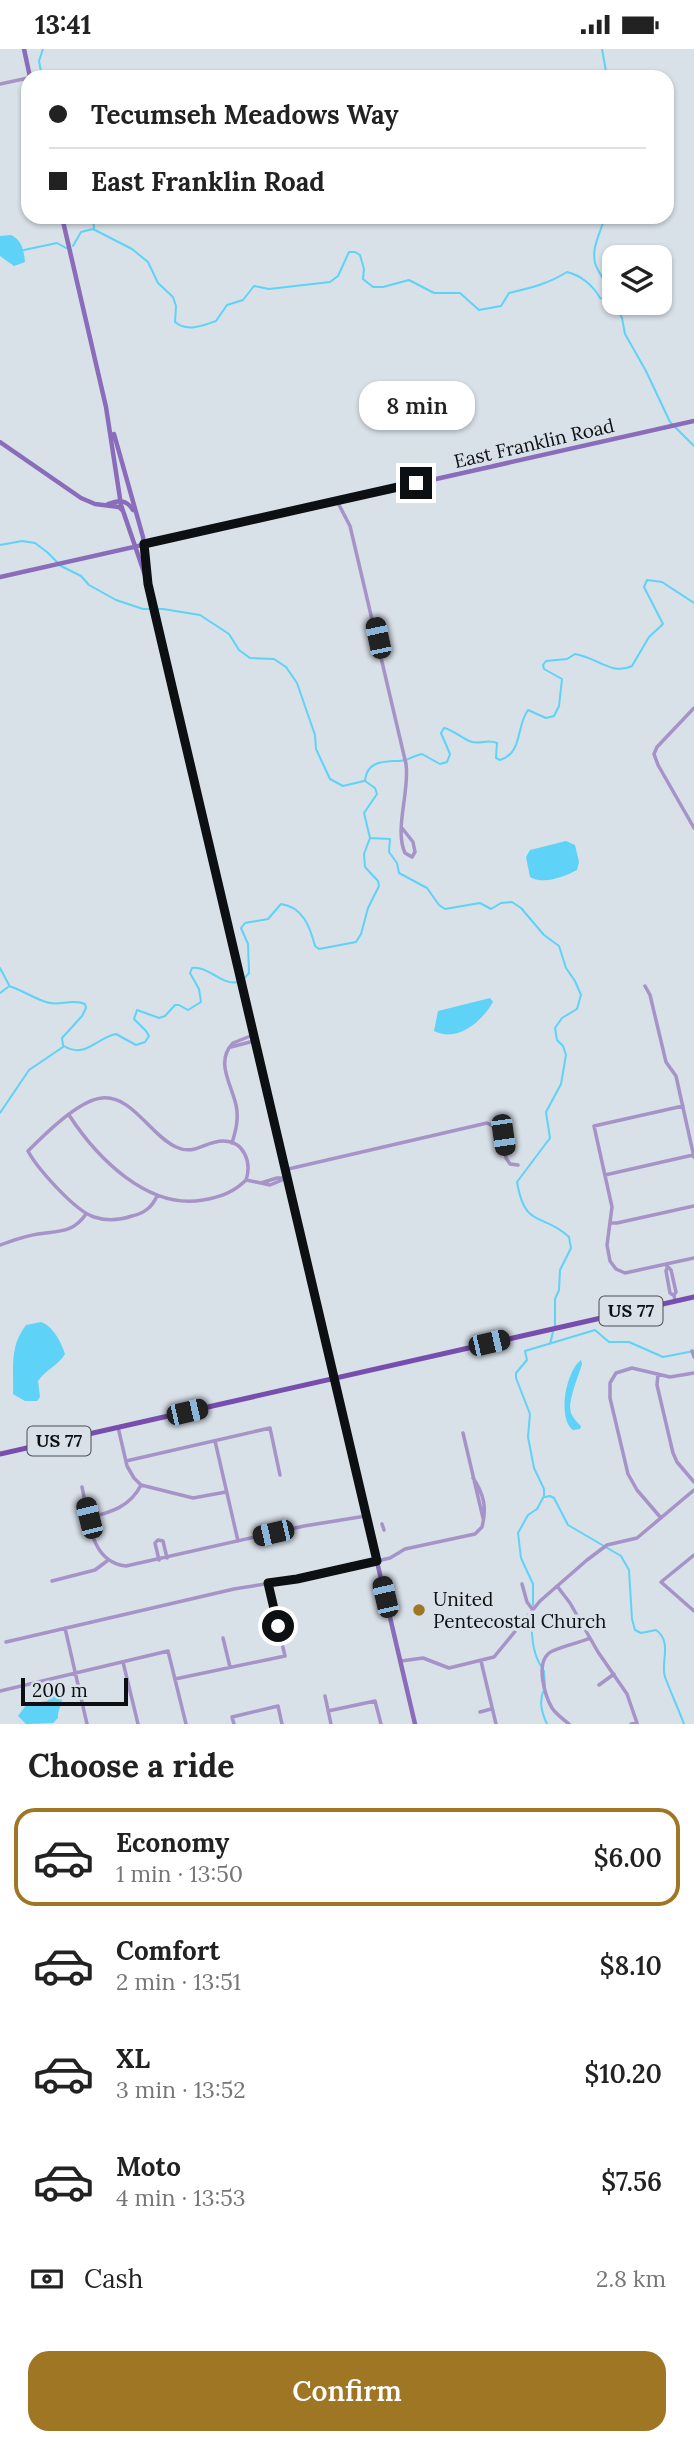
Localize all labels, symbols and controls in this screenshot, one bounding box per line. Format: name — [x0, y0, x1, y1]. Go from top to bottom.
text: 13:41 — [35, 8, 91, 41]
text: Tecumseh Meadows Way — [91, 98, 399, 131]
text: East Franklin Road — [91, 165, 325, 198]
map controls — [602, 245, 672, 315]
button: layers — [602, 245, 672, 315]
callout: 8 min — [358, 381, 474, 431]
text: 8 min — [386, 391, 448, 420]
street label: East Franklin Road — [452, 413, 616, 473]
route end — [400, 467, 432, 499]
car — [364, 615, 393, 661]
car — [490, 1113, 517, 1157]
road number: US 77 — [600, 1296, 662, 1325]
car — [467, 1328, 512, 1358]
car — [165, 1397, 210, 1427]
road number: US 77 — [28, 1427, 90, 1455]
car — [74, 1495, 105, 1541]
car — [251, 1518, 296, 1548]
car — [371, 1574, 400, 1620]
place label: United Pentecostal Church — [433, 1587, 606, 1633]
marker: United Pentecostal Church — [411, 1602, 427, 1618]
route start — [262, 1610, 294, 1642]
scale bar — [21, 1675, 128, 1707]
text: 200 m — [32, 1678, 88, 1702]
text: Choose a ride — [28, 1745, 235, 1786]
icon: car — [32, 1826, 95, 1889]
text: Economy — [116, 1826, 229, 1859]
text: $6.00 — [594, 1841, 662, 1874]
text: 1 min · 13:50 — [116, 1859, 243, 1888]
icon: car — [32, 1934, 95, 1997]
text: Comfort — [116, 1934, 220, 1967]
text: $8.10 — [600, 1949, 662, 1982]
text: 2 min · 13:51 — [116, 1967, 241, 1996]
icon: car — [32, 2042, 95, 2105]
text: XL — [116, 2042, 150, 2075]
text: $10.20 — [585, 2057, 662, 2090]
text: 3 min · 13:52 — [116, 2075, 246, 2104]
icon: car — [32, 2150, 95, 2213]
text: Moto — [116, 2150, 181, 2183]
text: $7.56 — [601, 2165, 662, 2198]
text: 4 min · 13:53 — [116, 2183, 246, 2212]
icon: cash — [28, 2260, 66, 2298]
text: Cash — [84, 2262, 143, 2295]
text: 2.8 km — [596, 2264, 666, 2293]
button: Confirm — [28, 2351, 666, 2431]

